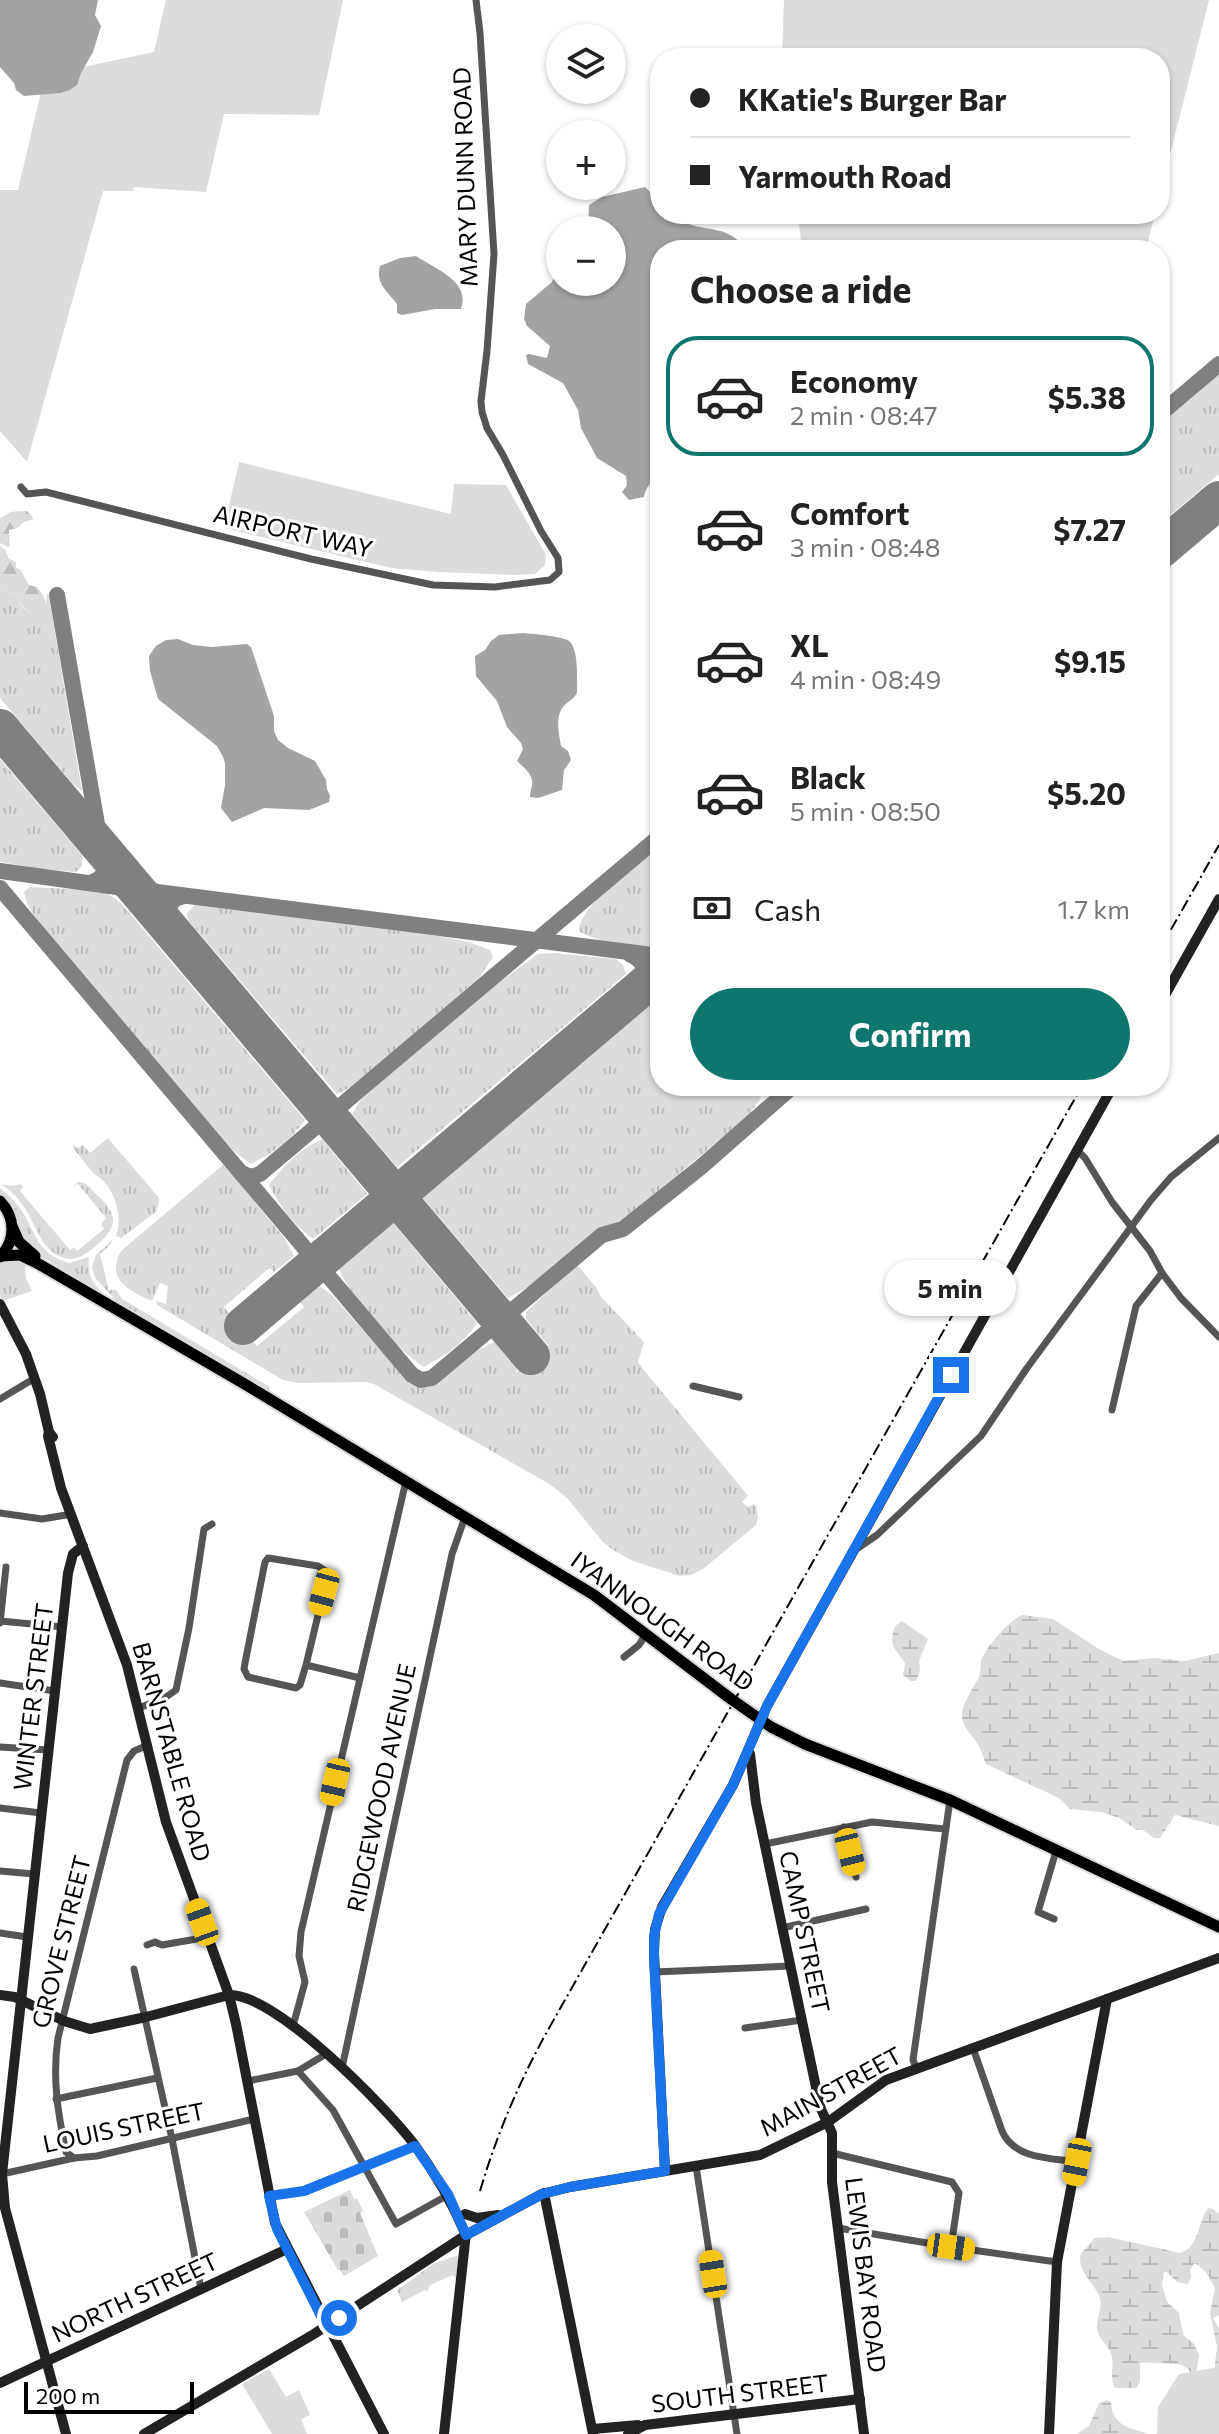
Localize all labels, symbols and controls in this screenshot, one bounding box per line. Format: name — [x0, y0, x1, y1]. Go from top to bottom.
map controls — [546, 24, 626, 296]
button: layers — [546, 24, 626, 104]
street label: MARY DUNN ROAD — [446, 67, 483, 288]
text: KKatie's Burger Bar — [738, 80, 1007, 117]
button: + — [546, 120, 626, 200]
text: Yarmouth Road — [738, 157, 952, 194]
button: − — [546, 216, 626, 296]
text: Choose a ride — [690, 266, 911, 310]
icon: car — [694, 360, 766, 432]
text: Economy — [790, 362, 918, 399]
text: $5.38 — [1048, 378, 1126, 415]
text: 2 min · 08:47 — [790, 399, 937, 430]
icon: car — [694, 492, 766, 564]
text: Comfort — [790, 494, 909, 531]
street label: AIRPORT WAY — [211, 498, 376, 563]
text: $7.27 — [1053, 510, 1126, 547]
text: 3 min · 08:48 — [790, 531, 940, 562]
icon: car — [694, 624, 766, 696]
text: XL — [790, 626, 829, 663]
text: $9.15 — [1054, 642, 1126, 679]
text: 4 min · 08:49 — [790, 663, 941, 694]
icon: car — [694, 756, 766, 828]
text: Black — [790, 758, 866, 795]
text: $5.20 — [1047, 774, 1126, 811]
text: 5 min · 08:50 — [790, 795, 941, 826]
icon: cash — [690, 886, 734, 930]
text: Cash — [754, 890, 821, 927]
text: 1.7 km — [1058, 893, 1130, 924]
button: Confirm — [690, 988, 1130, 1080]
callout: 5 min — [885, 1259, 1017, 1315]
text: 5 min — [917, 1272, 983, 1303]
route end — [933, 1357, 969, 1393]
street label: IYANNOUGH ROAD — [566, 1545, 760, 1697]
car — [306, 1566, 342, 1618]
street label: WINTER STREET — [7, 1601, 58, 1792]
street label: BARNSTABLE ROAD — [127, 1639, 218, 1865]
street label: RIDGEWOOD AVENUE — [340, 1661, 421, 1915]
car — [318, 1756, 352, 1808]
car — [833, 1826, 867, 1878]
street label: CAMP STREET — [774, 1848, 837, 2015]
street label: GROVE STREET — [25, 1852, 96, 2031]
car — [183, 1895, 221, 1949]
street label: MAIN STREET — [754, 2040, 906, 2142]
street label: LOUIS STREET — [40, 2095, 207, 2158]
car — [1061, 2136, 1093, 2188]
street label: LEWIS BAY ROAD — [840, 2175, 893, 2374]
car — [926, 2232, 976, 2262]
street label: NORTH STREET — [46, 2245, 222, 2348]
car — [697, 2248, 729, 2300]
route start — [321, 2300, 357, 2336]
street label: SOUTH STREET — [650, 2367, 830, 2418]
scale bar — [24, 2378, 194, 2414]
text: 200 m — [36, 2382, 100, 2409]

